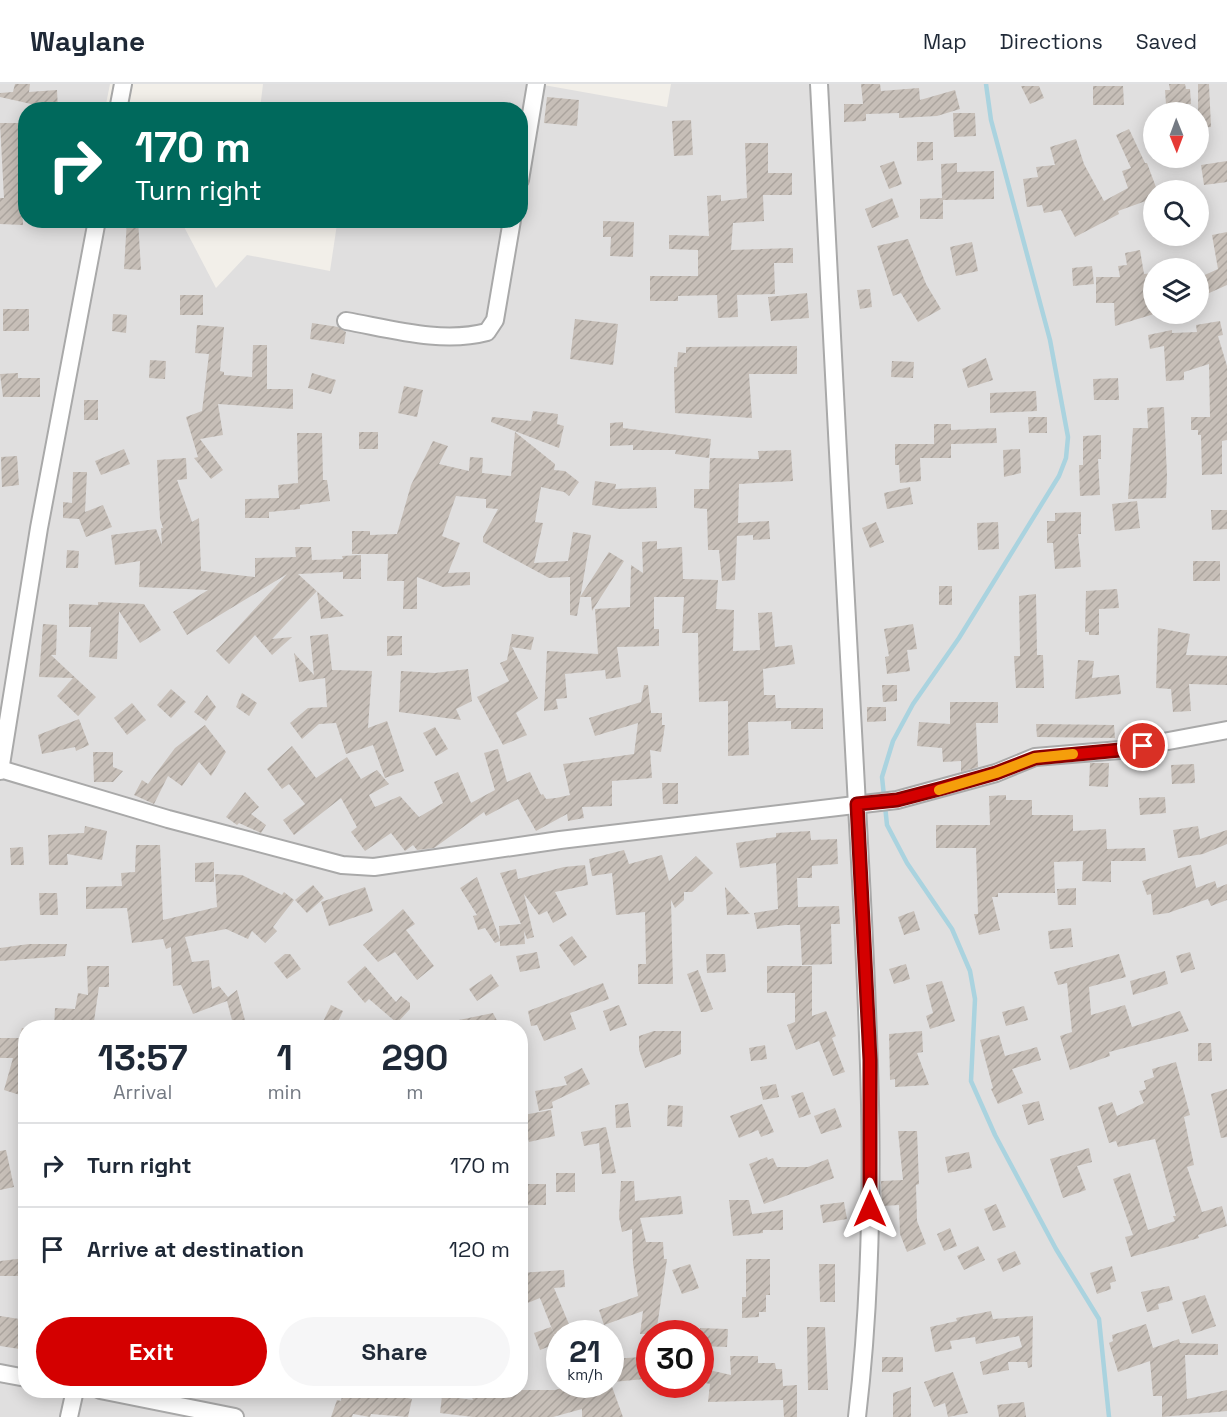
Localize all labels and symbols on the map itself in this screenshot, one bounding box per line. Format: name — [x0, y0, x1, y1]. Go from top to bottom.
north arrow — [1143, 102, 1209, 168]
pin — [1117, 720, 1168, 771]
position arrow — [838, 1177, 902, 1241]
speed limit sign: 30 — [636, 1320, 714, 1398]

